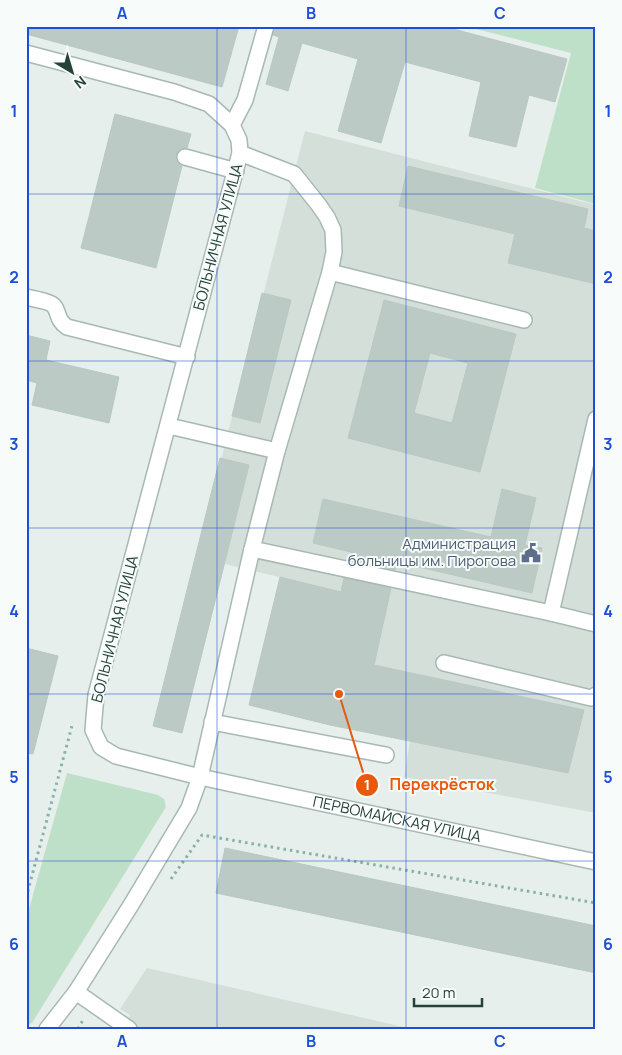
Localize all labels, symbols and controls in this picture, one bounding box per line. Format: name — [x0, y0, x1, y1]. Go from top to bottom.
text: A — [117, 2, 128, 24]
text: B — [306, 2, 316, 24]
text: C — [494, 2, 506, 24]
north arrow — [48, 48, 98, 98]
text: N — [70, 72, 90, 93]
text: 1 — [10, 100, 18, 122]
text: 1 — [604, 100, 612, 122]
street label: БОЛЬНИЧНАЯ УЛИЦА — [188, 161, 247, 313]
text: 2 — [9, 266, 19, 288]
text: 2 — [603, 266, 613, 288]
text: 3 — [9, 433, 19, 455]
text: 3 — [603, 433, 613, 455]
place label: Администрация больницы им. Пирогова — [348, 533, 516, 571]
public building icon: Администрация больницы им. Пирогова — [520, 542, 542, 564]
street label: БОЛЬНИЧНАЯ УЛИЦА — [86, 553, 143, 705]
text: 4 — [9, 600, 19, 622]
text: 4 — [603, 600, 613, 622]
text: 5 — [9, 766, 19, 788]
text: 5 — [603, 766, 613, 788]
callout: Перекрёсток — [354, 769, 504, 800]
text: Перекрёсток — [390, 773, 495, 795]
text: 1 — [364, 774, 370, 795]
street label: ПЕРВОМАЙСКАЯ УЛИЦА — [311, 791, 484, 847]
text: 6 — [9, 933, 19, 955]
text: 6 — [603, 933, 613, 955]
scale bar — [414, 975, 482, 1007]
text: 20 m — [422, 982, 455, 1003]
text: A — [117, 1030, 128, 1052]
text: B — [306, 1030, 316, 1052]
text: C — [494, 1030, 506, 1052]

